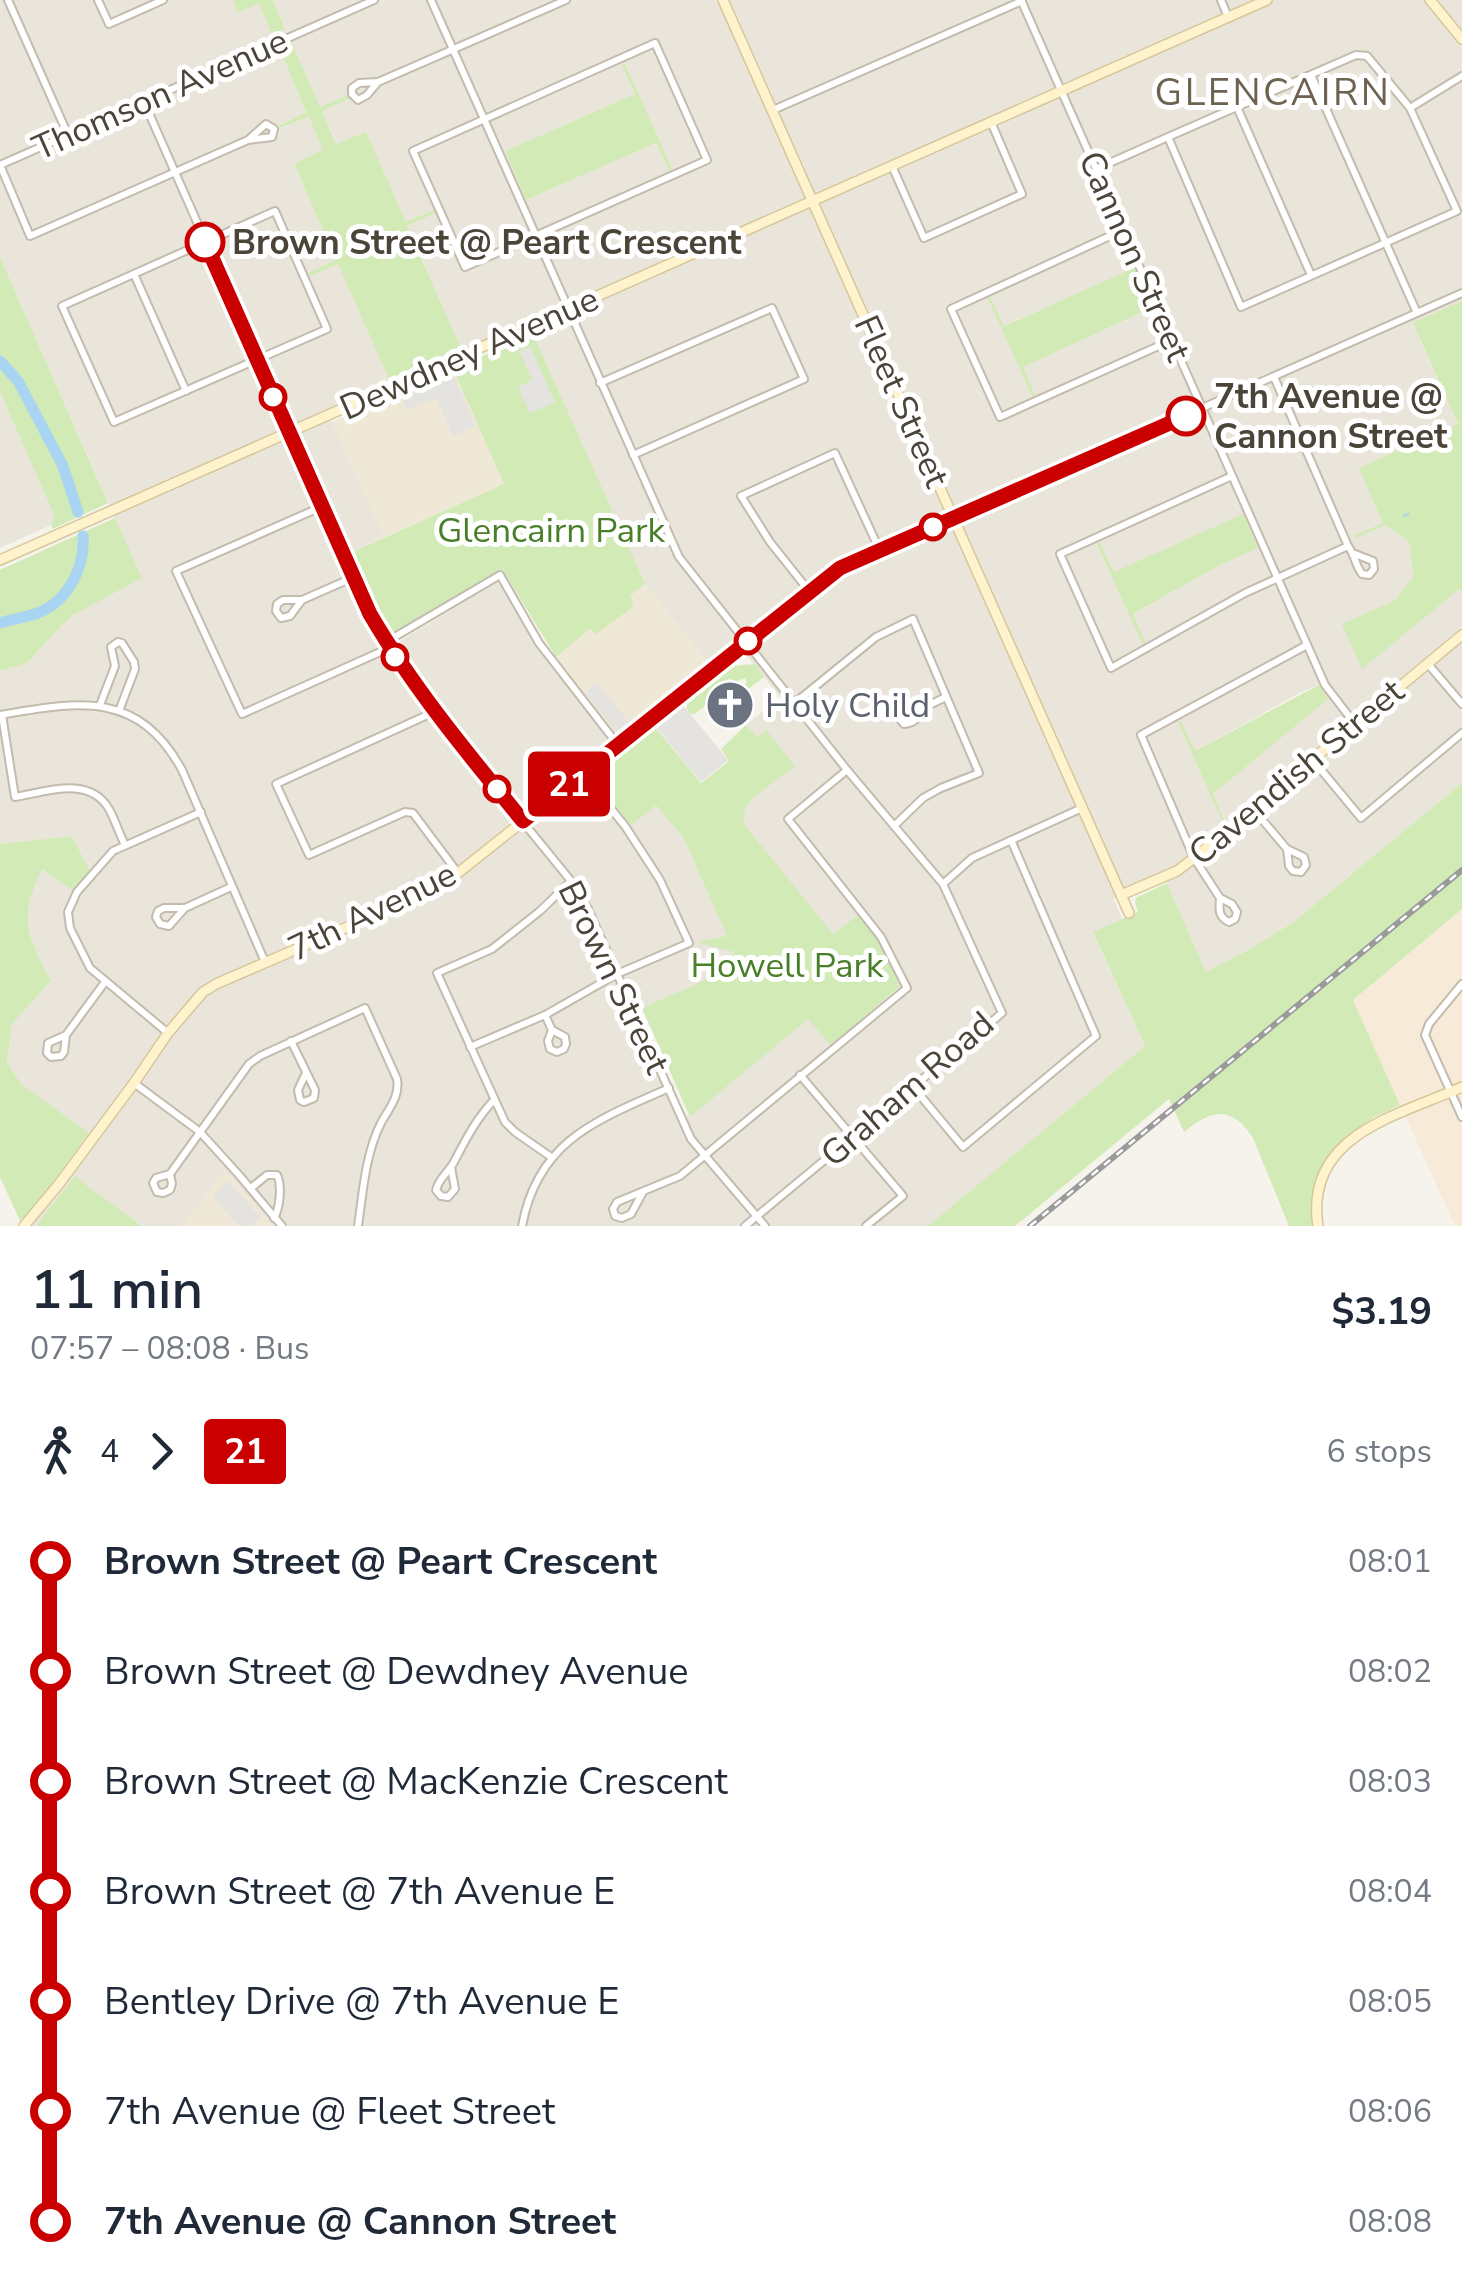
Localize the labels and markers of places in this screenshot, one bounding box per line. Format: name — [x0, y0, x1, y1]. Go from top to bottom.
place label: Brown Street @ Peart Crescent — [232, 219, 742, 266]
marker: Brown Street @ Peart Crescent — [186, 223, 224, 261]
place label: 7th Avenue @ Cannon Street — [1214, 373, 1448, 460]
unlabelled marker — [260, 384, 286, 410]
marker: 7th Avenue @ Cannon Street — [1167, 397, 1205, 435]
unlabelled marker — [920, 514, 946, 540]
unlabelled marker — [735, 628, 761, 654]
unlabelled marker — [382, 644, 408, 670]
church icon: Holy Child — [704, 679, 756, 731]
place label: Holy Child — [765, 682, 930, 729]
unlabelled marker — [484, 776, 510, 802]

